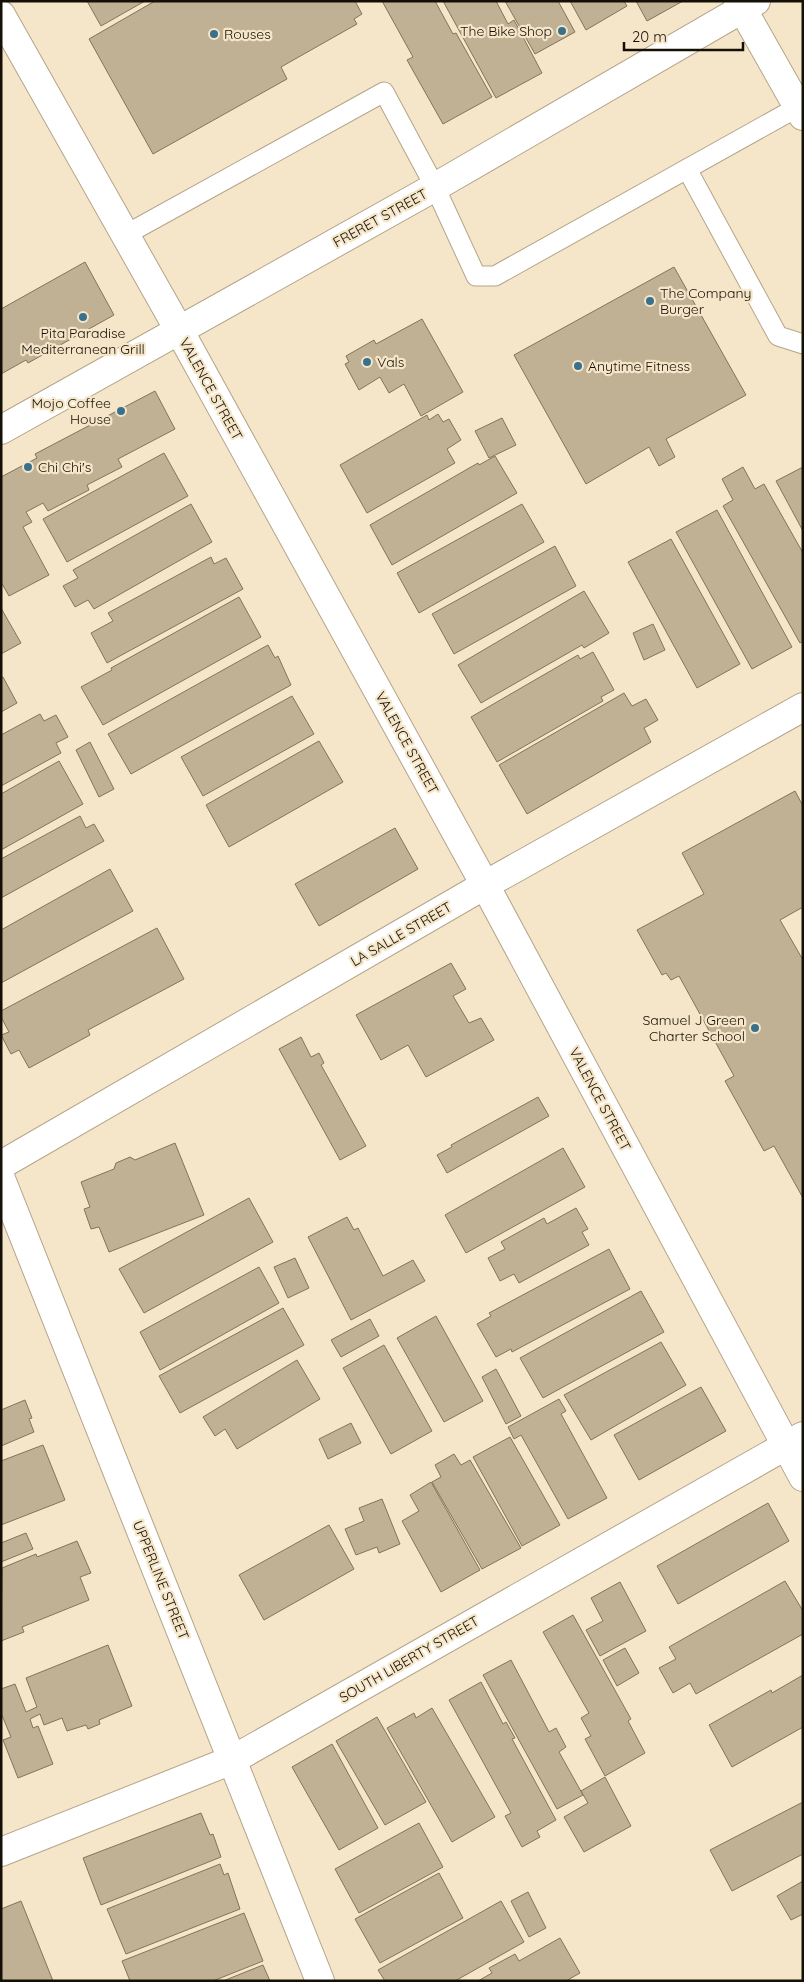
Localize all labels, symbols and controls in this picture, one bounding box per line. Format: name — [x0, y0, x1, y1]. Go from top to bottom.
scale bar — [624, 20, 743, 52]
place label: The Bike Shop — [460, 22, 552, 40]
place label: Rouses — [224, 25, 271, 43]
marker: The Bike Shop — [556, 25, 568, 37]
text: 20 m — [632, 27, 667, 46]
marker: Rouses — [208, 28, 220, 40]
street label: FRERET STREET — [330, 185, 430, 251]
place label: The Company Burger — [660, 284, 751, 318]
marker: The Company Burger — [644, 295, 656, 307]
marker: Pita Paradise Mediterranean Grill — [77, 311, 89, 323]
place label: Pita Paradise Mediterranean Grill — [21, 324, 145, 358]
street label: VALENCE STREET — [175, 335, 247, 443]
place label: Vals — [377, 353, 404, 371]
marker: Vals — [361, 356, 373, 368]
place label: Anytime Fitness — [588, 357, 690, 375]
marker: Anytime Fitness — [572, 360, 584, 372]
place label: Mojo Coffee House — [31, 394, 111, 428]
marker: Mojo Coffee House — [115, 405, 127, 417]
place label: Chi Chi's — [38, 458, 91, 476]
marker: Chi Chi's — [22, 461, 34, 473]
street label: VALENCE STREET — [371, 689, 443, 797]
street label: LA SALLE STREET — [347, 898, 455, 970]
place label: Samuel J Green Charter School — [642, 1011, 745, 1045]
marker: Samuel J Green Charter School — [749, 1022, 761, 1034]
street label: VALENCE STREET — [565, 1044, 635, 1154]
street label: UPPERLINE STREET — [129, 1518, 193, 1642]
street label: SOUTH LIBERTY STREET — [336, 1612, 482, 1706]

